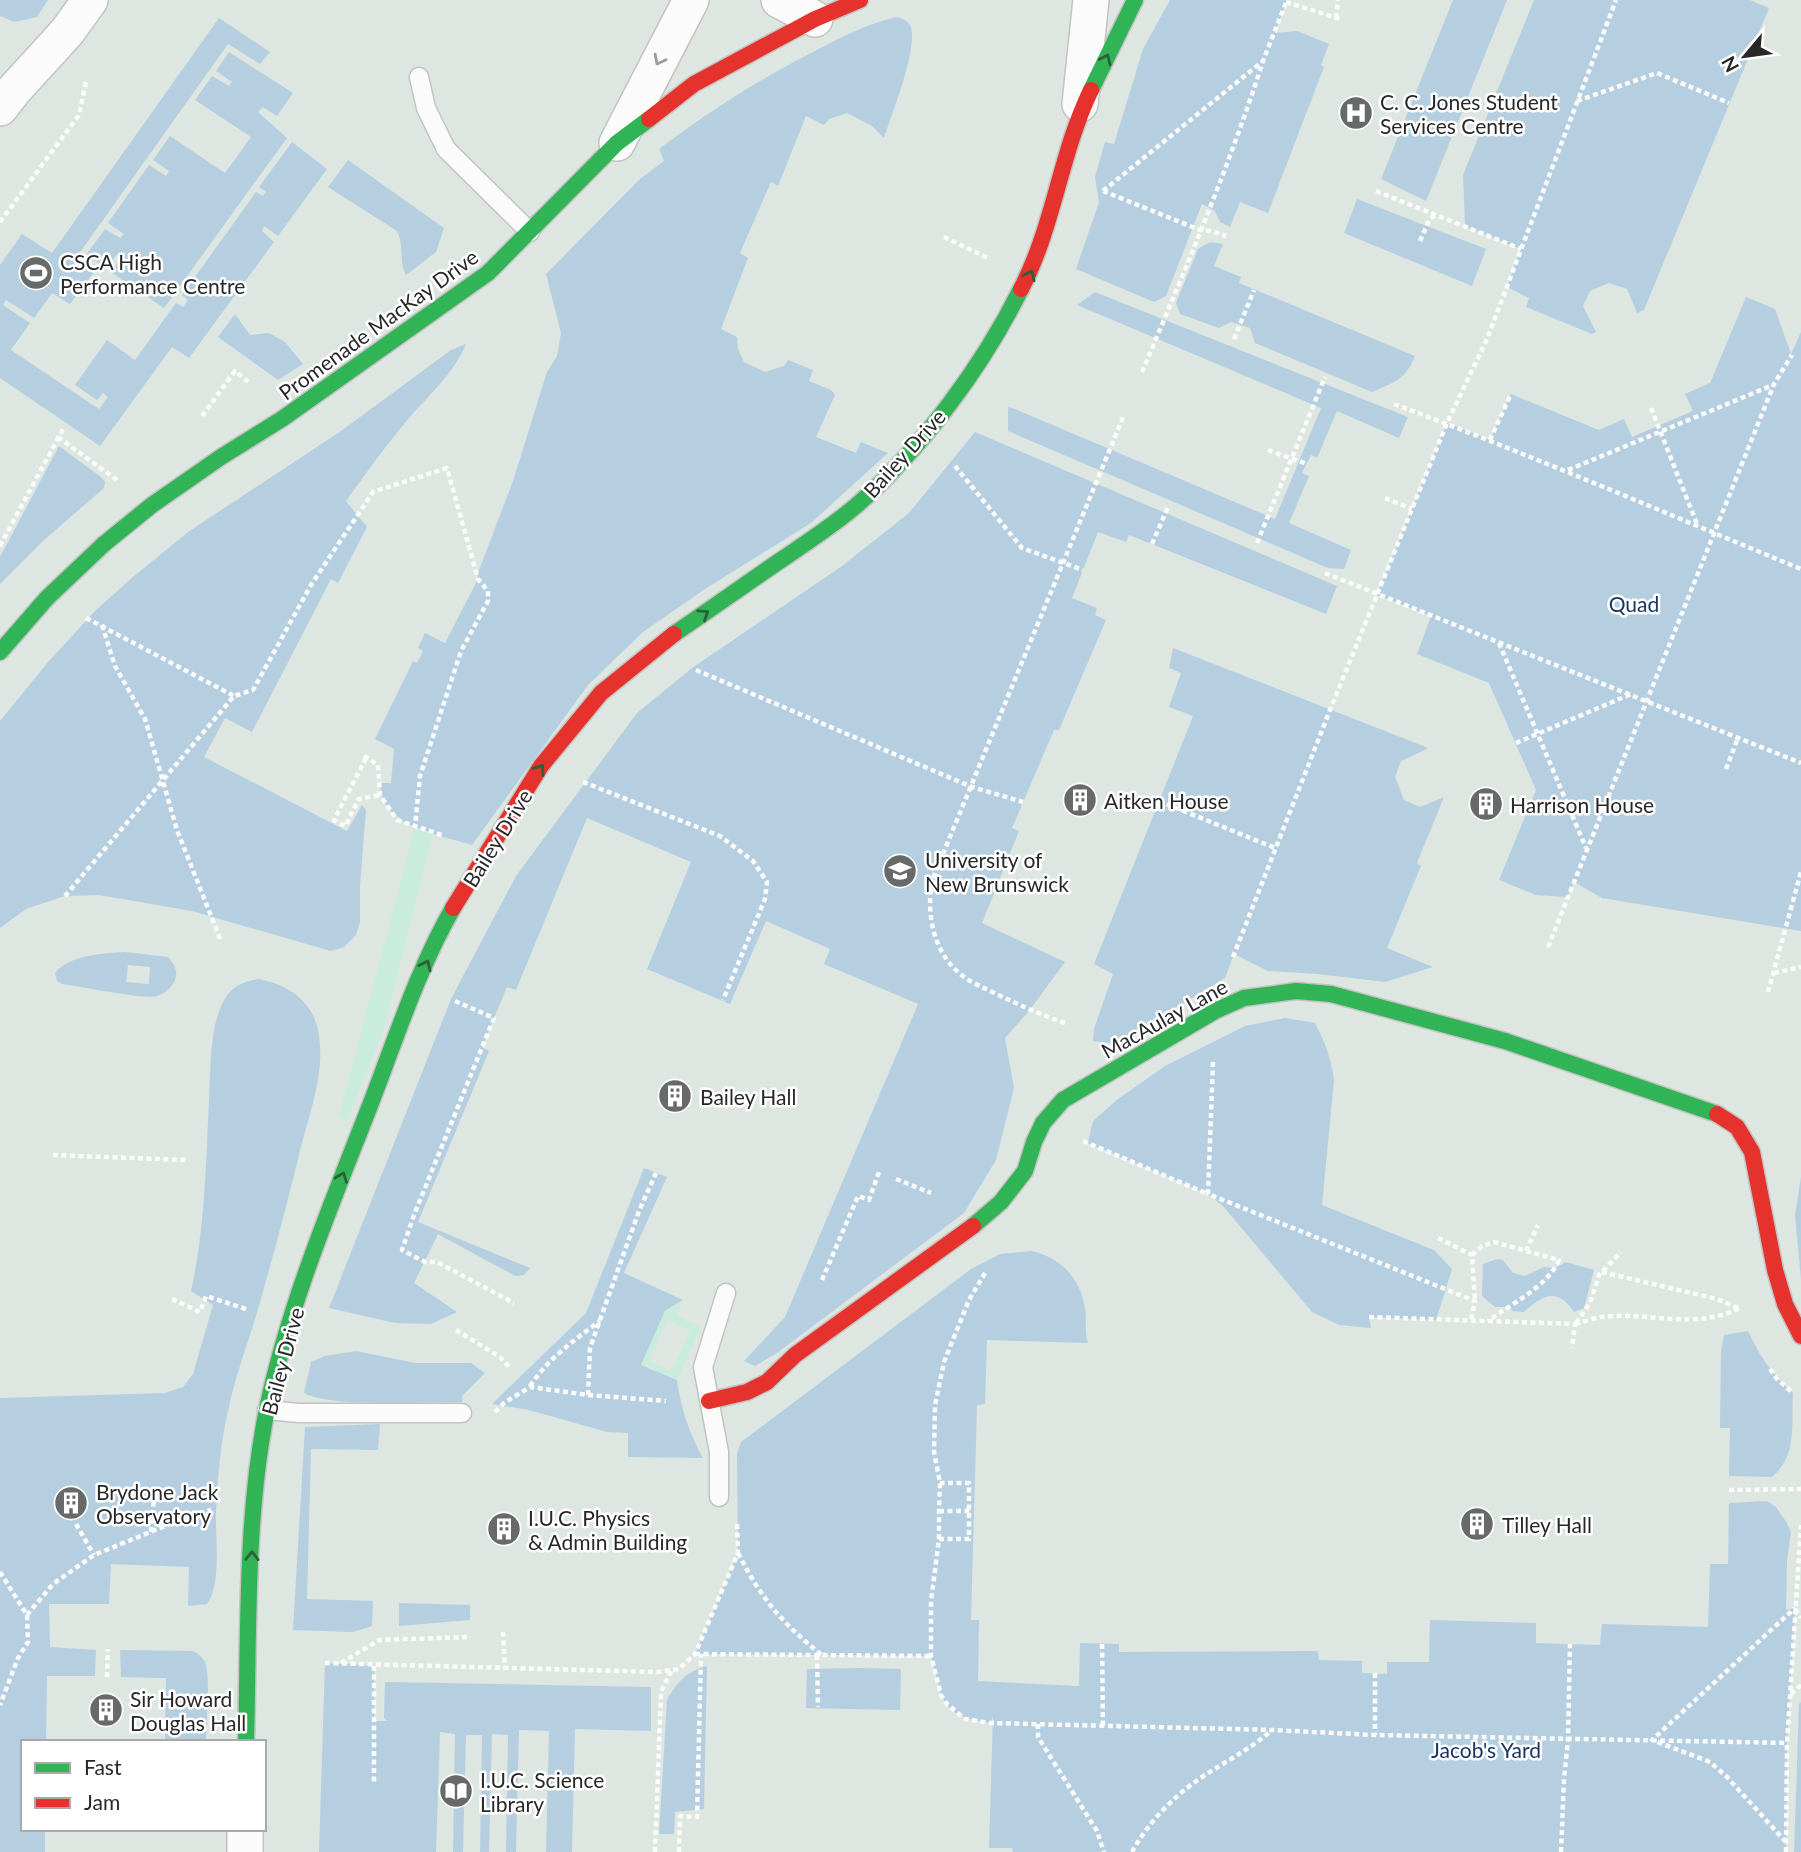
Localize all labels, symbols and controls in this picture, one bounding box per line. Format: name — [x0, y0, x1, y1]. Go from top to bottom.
north arrow — [1710, 21, 1780, 91]
one-way arrow — [654, 53, 668, 65]
text: N — [1716, 53, 1743, 76]
one-way arrow — [1098, 54, 1112, 66]
place label: C. C. Jones Student Services Centre — [1380, 89, 1558, 138]
hospital icon: C. C. Jones Student Services Centre — [1337, 94, 1375, 132]
street label: Promenade MacKay Drive — [274, 243, 482, 405]
place label: CSCA High Performance Centre — [60, 249, 245, 298]
sports icon: CSCA High Performance Centre — [17, 254, 55, 292]
one-way arrow — [1021, 270, 1035, 282]
street label: Bailey Drive — [858, 404, 950, 502]
park label: Quad — [1609, 591, 1659, 616]
one-way arrow — [697, 609, 710, 622]
one-way arrow — [532, 764, 544, 777]
building icon: Aitken House — [1061, 781, 1099, 819]
street label: Bailey Drive — [457, 785, 537, 891]
building icon: Harrison House — [1467, 785, 1505, 823]
place label: Aitken House — [1104, 788, 1229, 813]
place label: Harrison House — [1510, 792, 1654, 817]
place label: University of New Brunswick — [925, 847, 1069, 896]
school or university icon: University of New Brunswick — [881, 852, 919, 890]
one-way arrow — [418, 960, 432, 972]
street label: MacAulay Lane — [1097, 973, 1231, 1063]
building icon: Bailey Hall — [656, 1077, 694, 1115]
place label: Bailey Hall — [700, 1084, 796, 1109]
one-way arrow — [333, 1171, 347, 1183]
street label: Bailey Drive — [256, 1304, 308, 1418]
place label: Brydone Jack Observatory — [96, 1479, 219, 1528]
building icon: Brydone Jack Observatory — [52, 1484, 90, 1522]
place label: I.U.C. Physics & Admin Building — [528, 1505, 687, 1554]
building icon: Tilley Hall — [1458, 1505, 1496, 1543]
building icon: I.U.C. Physics & Admin Building — [485, 1510, 523, 1548]
place label: Tilley Hall — [1502, 1512, 1592, 1537]
one-way arrow — [244, 1550, 259, 1561]
place label: Sir Howard Douglas Hall — [130, 1686, 246, 1735]
building icon: Sir Howard Douglas Hall — [87, 1691, 125, 1729]
park label: Jacob's Yard — [1431, 1737, 1541, 1762]
legend — [21, 1740, 266, 1831]
text: Fast — [84, 1754, 122, 1779]
place label: I.U.C. Science Library — [480, 1767, 604, 1816]
library icon: I.U.C. Science Library — [437, 1772, 475, 1810]
text: Jam — [84, 1789, 120, 1814]

